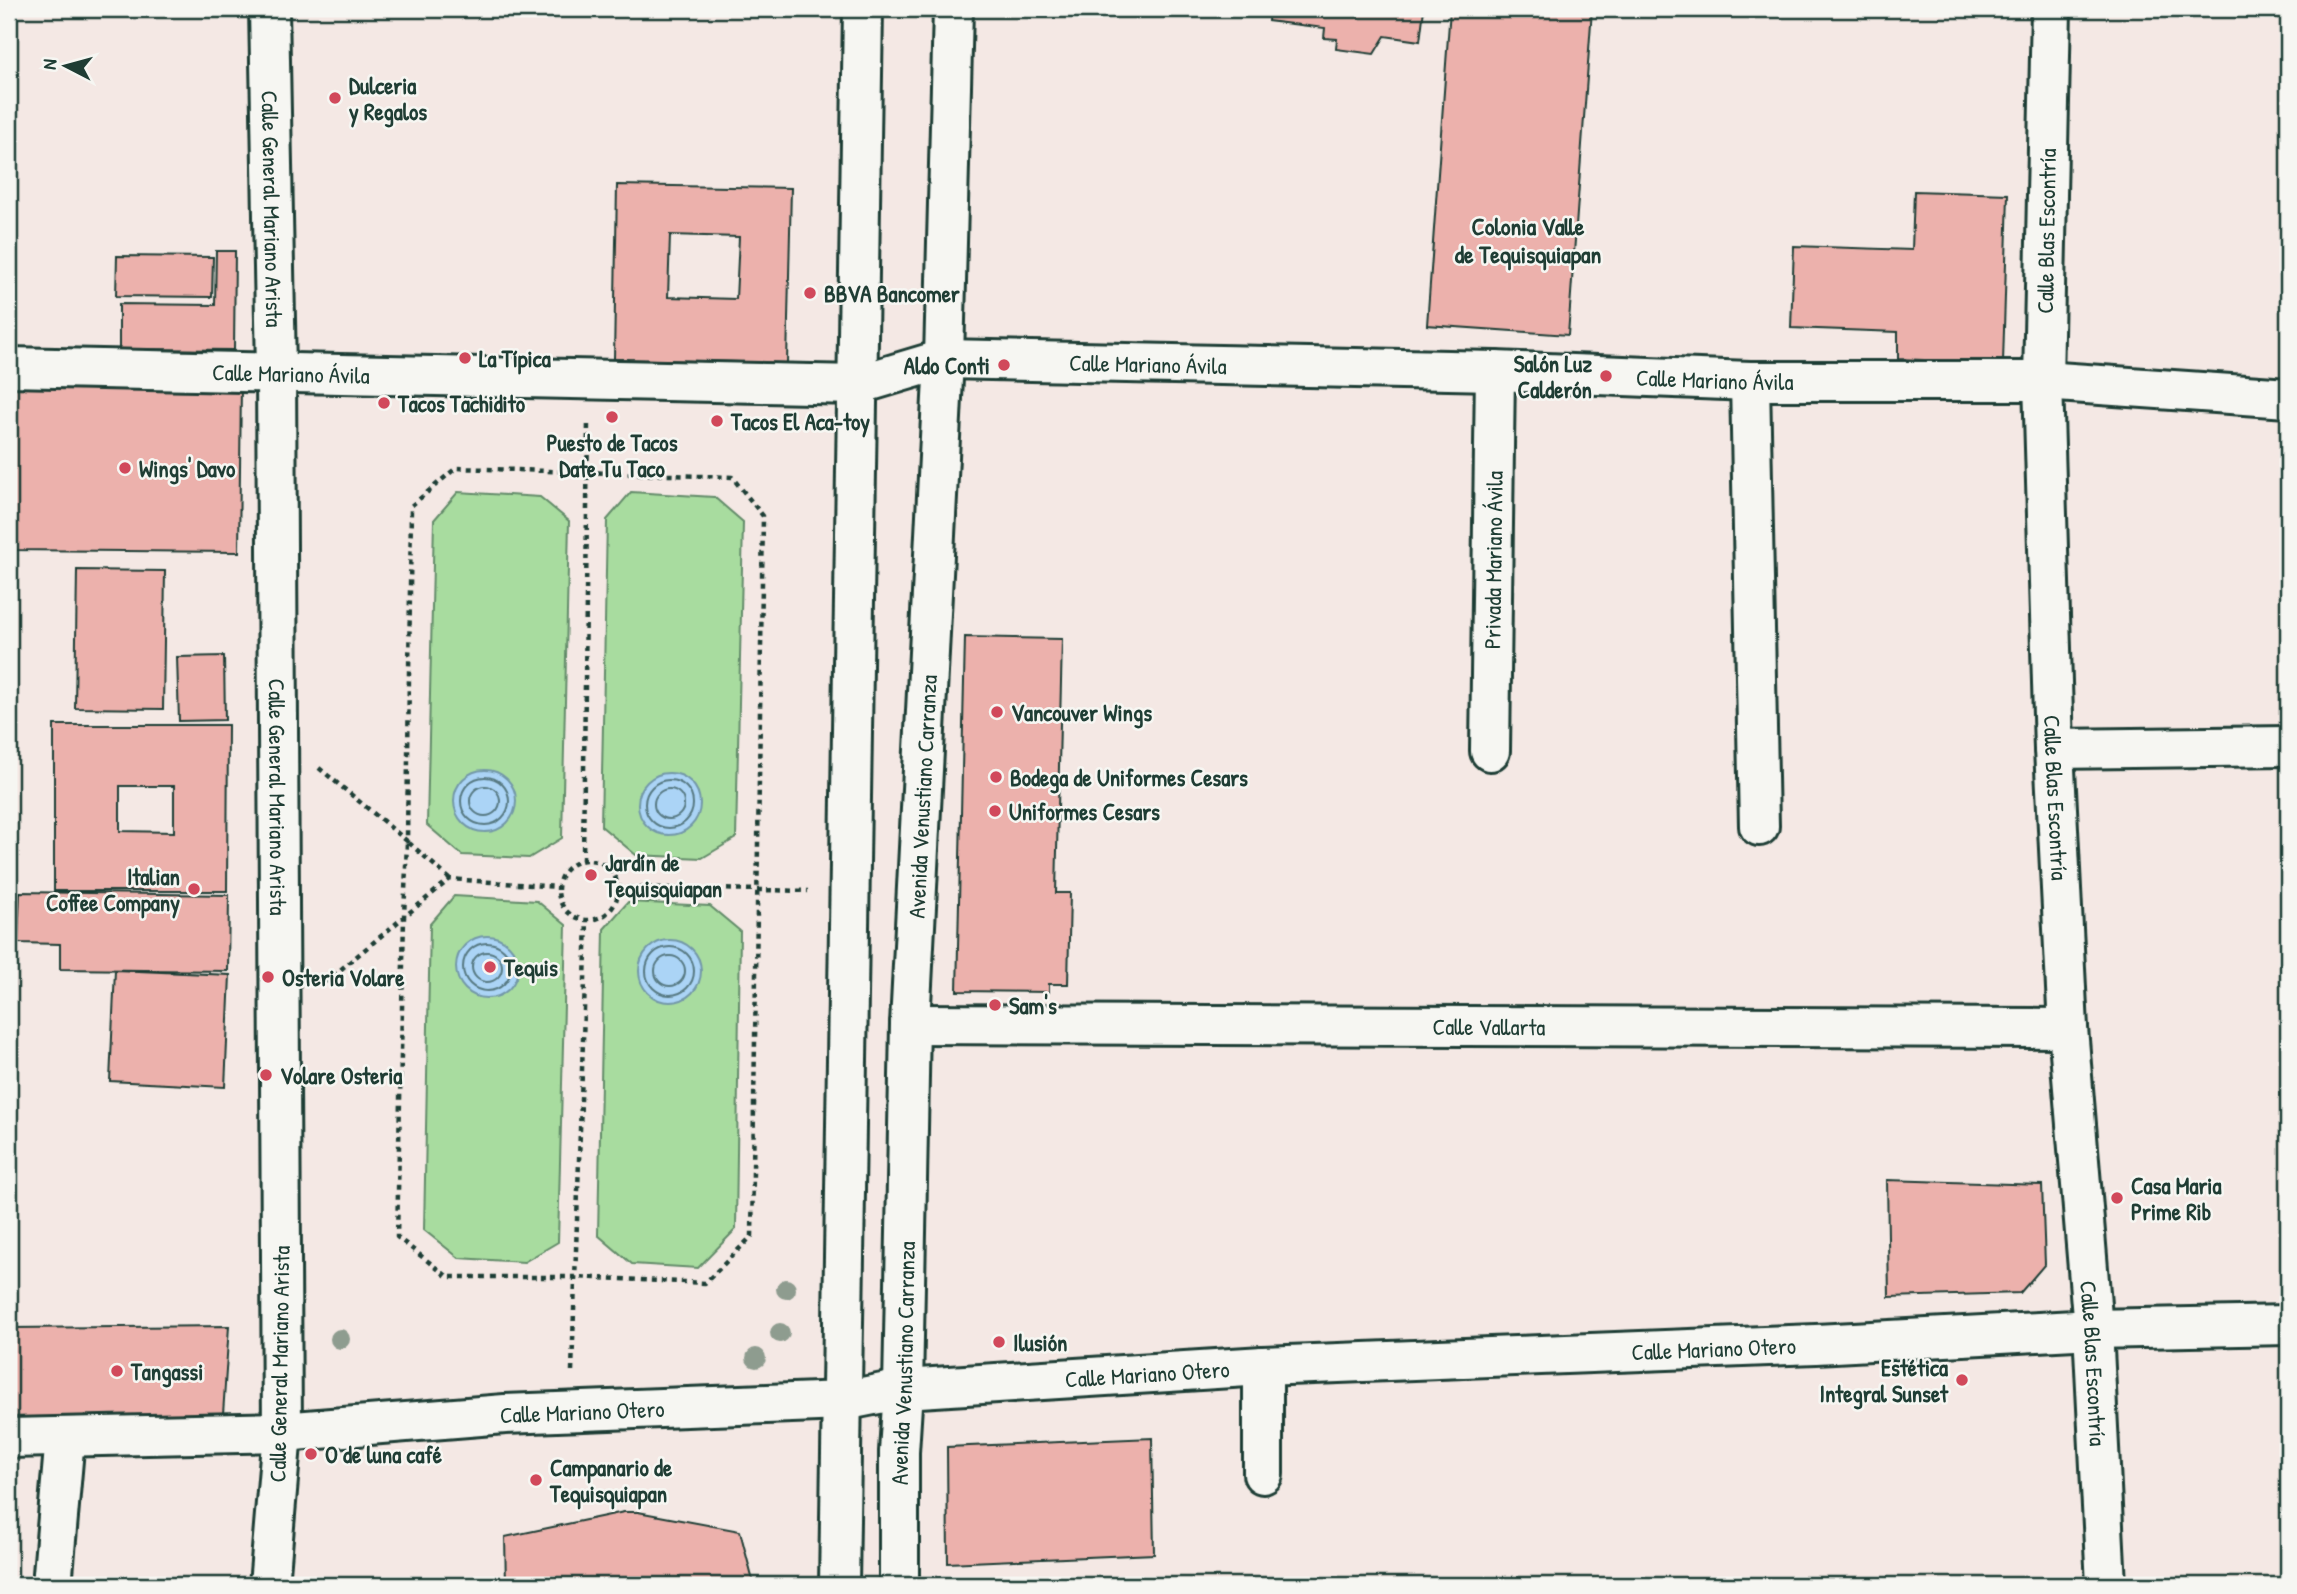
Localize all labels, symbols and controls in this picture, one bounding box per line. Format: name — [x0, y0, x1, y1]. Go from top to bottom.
north arrow — [32, 32, 102, 102]
text: N — [36, 58, 63, 71]
place label: Dulceria y Regalos — [348, 70, 427, 128]
street label: Calle General Mariano Arista — [255, 90, 291, 328]
marker: Dulceria y Regalos — [327, 90, 343, 106]
street label: Calle Blas Escontría — [2029, 148, 2063, 314]
district label: Colonia Valle de Tequisquiapan — [1455, 210, 1601, 271]
place label: BBVA Bancomer — [824, 278, 960, 309]
marker: BBVA Bancomer — [802, 285, 818, 301]
place label: La Típica — [479, 343, 551, 375]
street label: Calle Mariano Ávila — [1069, 346, 1227, 381]
place label: Salón Luz Calderón — [1514, 348, 1592, 405]
marker: La Típica — [457, 350, 473, 366]
place label: Aldo Conti — [904, 350, 990, 381]
street label: Calle Mariano Ávila — [212, 356, 370, 390]
marker: Aldo Conti — [996, 357, 1012, 373]
street label: Calle Mariano Ávila — [1635, 361, 1793, 397]
marker: Salón Luz Calderón — [1598, 368, 1614, 384]
place label: Tacos Tachidito — [397, 388, 526, 419]
marker: Tacos Tachidito — [376, 395, 392, 411]
place label: Tacos El Aca-toy — [730, 406, 870, 438]
marker: Puesto de Tacos Date Tu Taco — [604, 409, 620, 425]
marker: Tacos El Aca-toy — [709, 413, 725, 429]
place label: Puesto de Tacos Date Tu Taco — [547, 427, 678, 484]
place label: Wings' Davo — [139, 453, 236, 485]
marker: Wings' Davo — [117, 460, 133, 476]
street label: Privada Mariano Ávila — [1476, 471, 1509, 649]
street label: Avenida Venustiano Carranza — [900, 674, 943, 919]
street label: Calle General Mariano Arista — [262, 678, 295, 915]
place label: Vancouver Wings — [1011, 697, 1152, 729]
marker: Vancouver Wings — [989, 704, 1005, 720]
street label: Calle Blas Escontría — [2037, 714, 2076, 881]
place label: Bodega de Uniformes Cesars — [1010, 762, 1248, 794]
marker: Bodega de Uniformes Cesars — [988, 769, 1004, 785]
place label: Uniformes Cesars — [1009, 796, 1160, 827]
marker: Uniformes Cesars — [987, 803, 1003, 819]
place label: Jardín de Tequisquiapan — [604, 847, 722, 905]
place label: Italian Coffee Company — [46, 861, 180, 919]
marker: Jardín de Tequisquiapan — [583, 867, 599, 883]
marker: Italian Coffee Company — [186, 881, 202, 897]
place label: Tequis — [503, 952, 558, 984]
marker: Tequis — [482, 959, 498, 975]
place label: Osteria Volare — [282, 962, 405, 993]
marker: Osteria Volare — [260, 969, 276, 985]
place label: Sam's — [1009, 990, 1057, 1021]
marker: Sam's — [987, 997, 1003, 1013]
street label: Calle Vallarta — [1433, 1010, 1545, 1042]
place label: Volare Osteria — [280, 1060, 402, 1091]
marker: Volare Osteria — [258, 1067, 274, 1083]
place label: Casa Maria Prime Rib — [2131, 1170, 2222, 1227]
marker: Casa Maria Prime Rib — [2109, 1190, 2125, 1206]
street label: Avenida Venustiano Carranza — [883, 1241, 921, 1485]
street label: Calle General Mariano Arista — [261, 1245, 297, 1483]
street label: Calle Blas Escontría — [2074, 1279, 2114, 1447]
place label: Ilusión — [1013, 1327, 1067, 1358]
street label: Calle Mariano Otero — [1631, 1329, 1797, 1367]
marker: Ilusión — [991, 1334, 1007, 1350]
place label: Estética Integral Sunset — [1820, 1352, 1949, 1410]
street label: Calle Mariano Otero — [1064, 1353, 1230, 1394]
place label: Tangassi — [130, 1356, 203, 1388]
marker: Tangassi — [109, 1363, 125, 1379]
marker: Estética Integral Sunset — [1954, 1372, 1970, 1388]
street label: Calle Mariano Otero — [499, 1392, 665, 1430]
place label: O de luna café — [325, 1439, 443, 1470]
marker: O de luna café — [303, 1446, 319, 1462]
place label: Campanario de Tequisquiapan — [549, 1452, 673, 1510]
marker: Campanario de Tequisquiapan — [528, 1472, 544, 1488]

